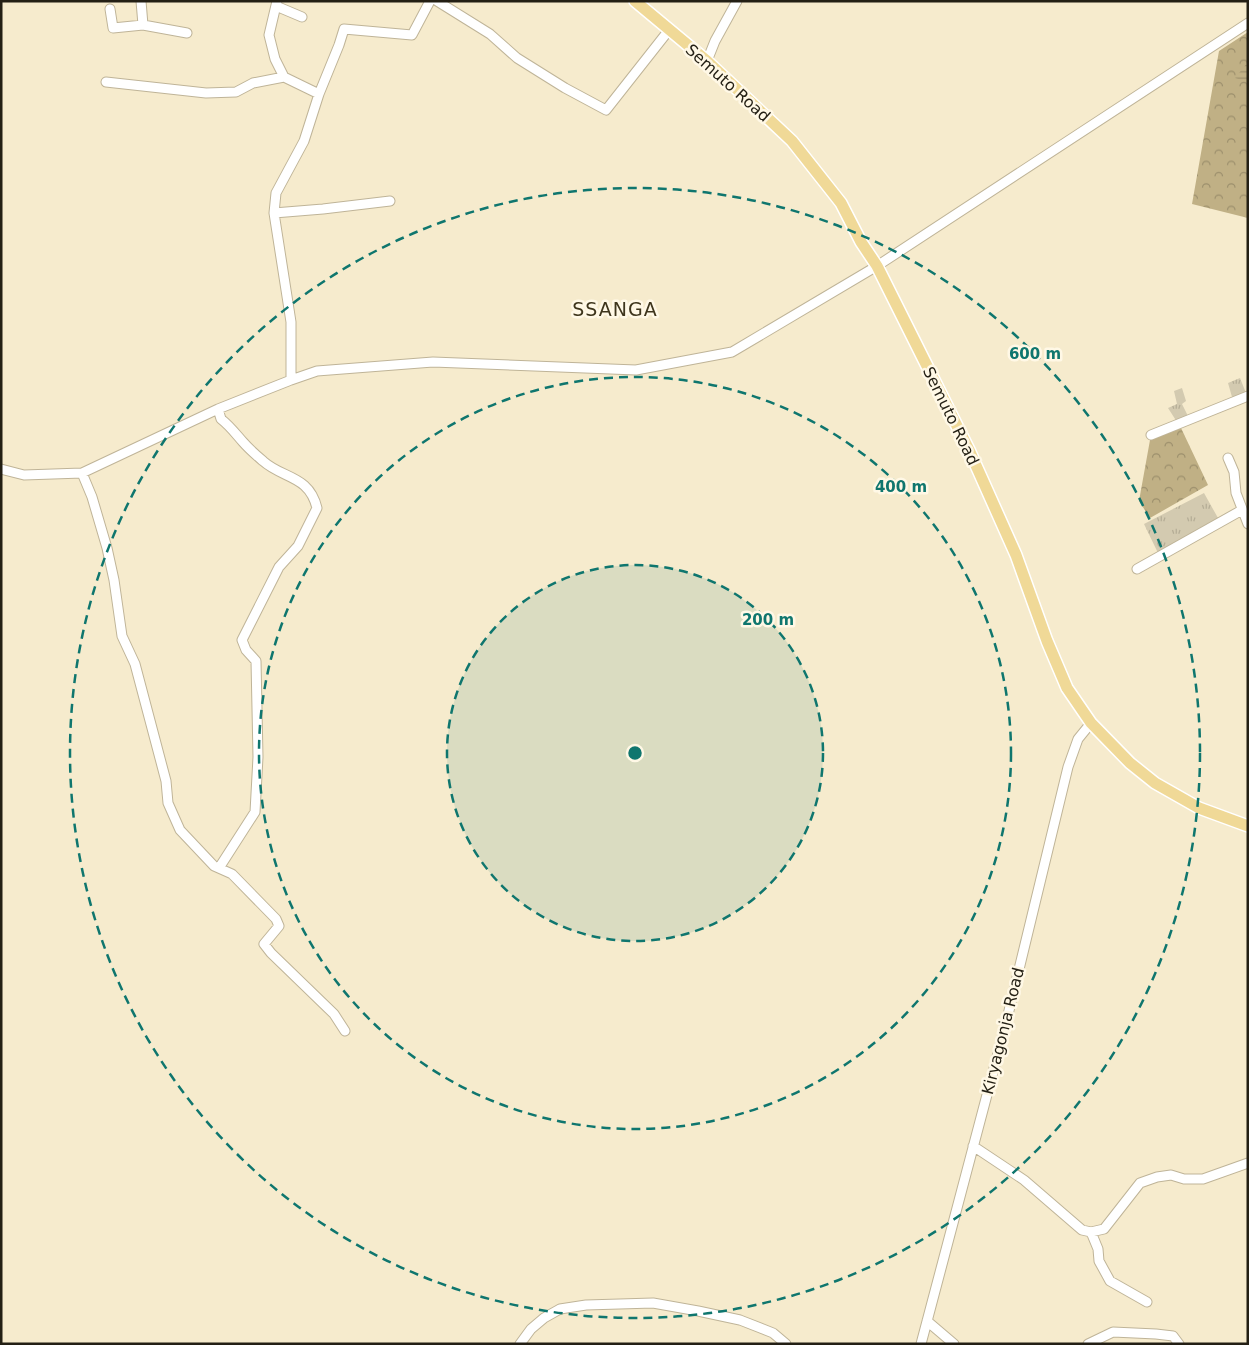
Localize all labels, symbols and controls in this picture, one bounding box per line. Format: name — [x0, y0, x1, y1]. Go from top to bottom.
street label: Semuto Road — [682, 40, 774, 126]
district label: SSANGA — [572, 298, 658, 320]
text: 600 m — [1009, 345, 1061, 363]
street label: Semuto Road — [919, 364, 983, 468]
text: 400 m — [875, 478, 927, 496]
text: 200 m — [742, 611, 794, 629]
centre of rings — [626, 744, 644, 762]
street label: Kiryagonja Road — [978, 965, 1028, 1097]

